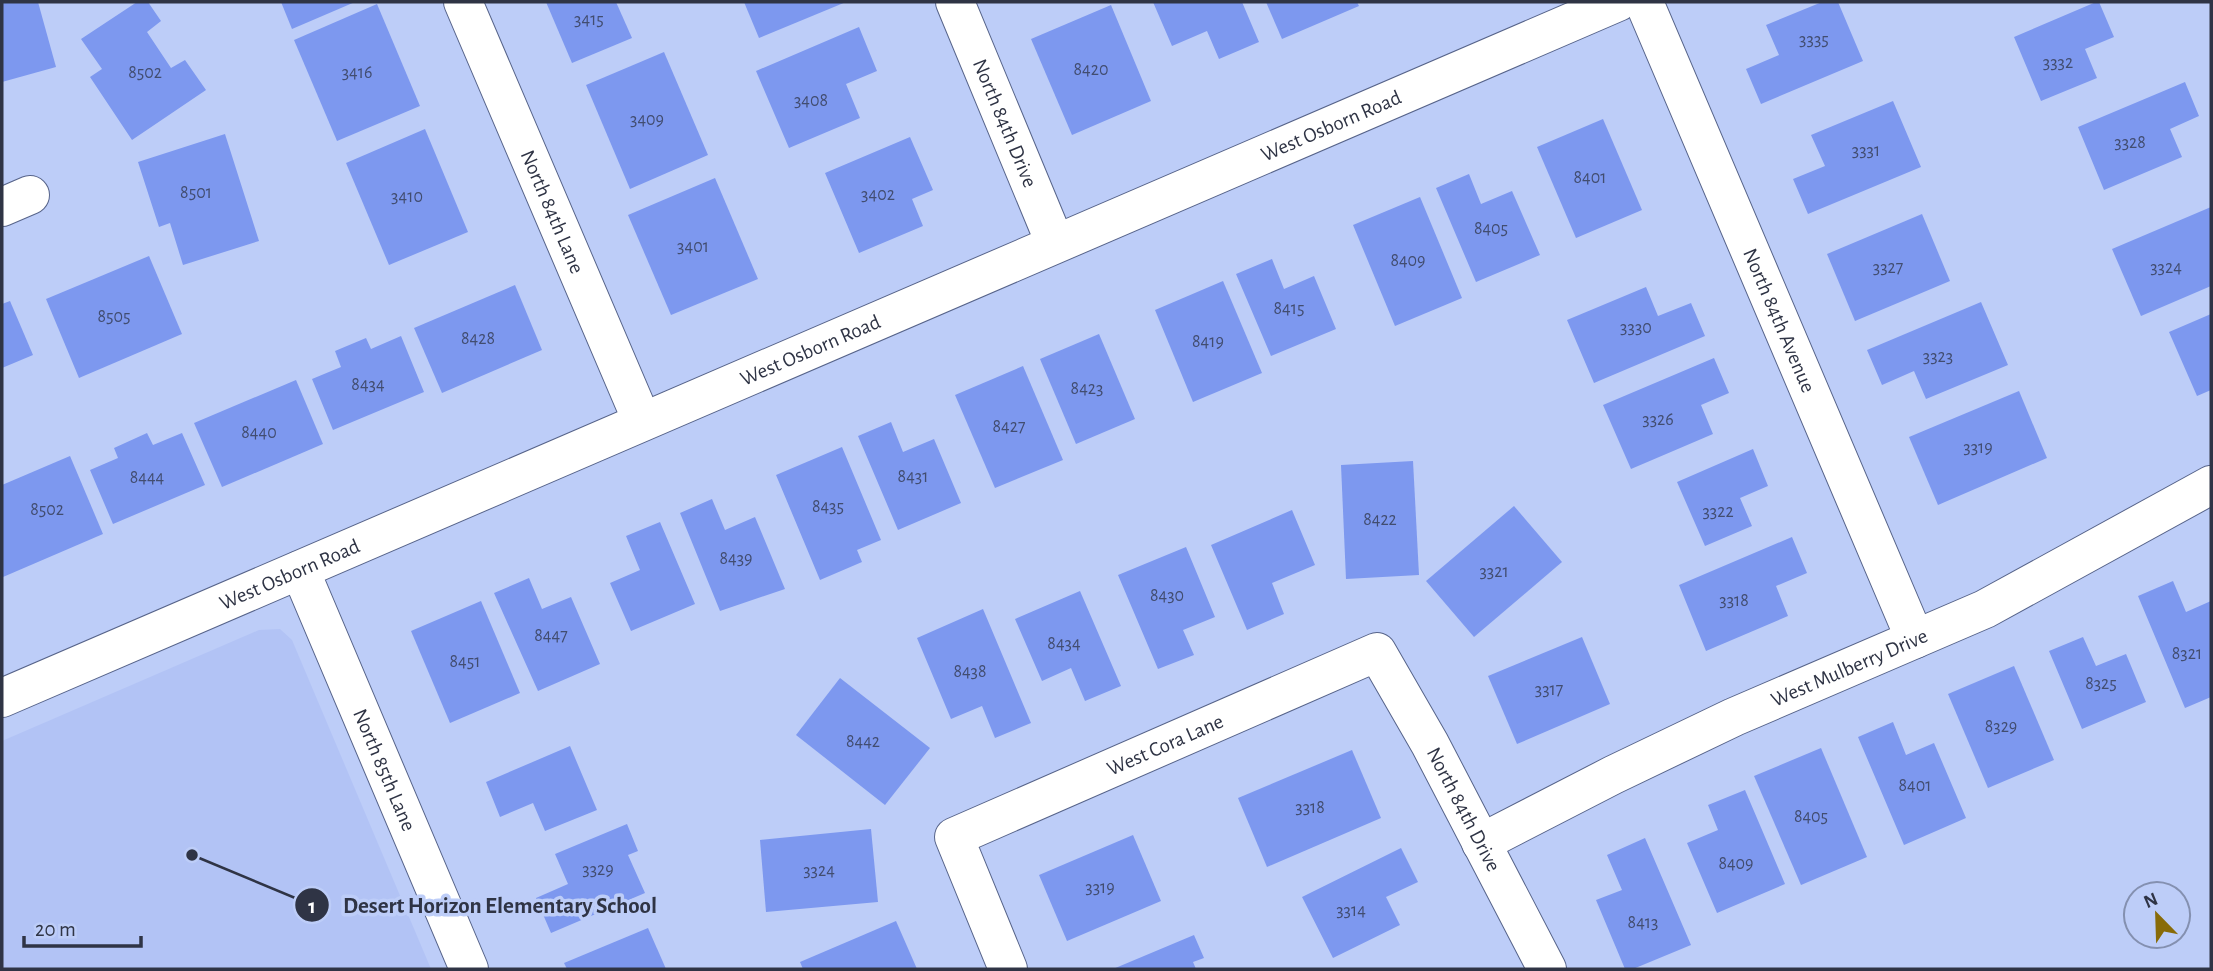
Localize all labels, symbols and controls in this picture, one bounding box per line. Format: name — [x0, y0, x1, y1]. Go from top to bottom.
house number: 3415 — [574, 11, 604, 29]
house number: 3335 — [1799, 31, 1829, 49]
house number: 3332 — [2043, 54, 2073, 72]
street label: North 84th Drive — [969, 56, 1041, 190]
house number: 8420 — [1074, 61, 1108, 79]
house number: 8502 — [128, 64, 162, 82]
house number: 3416 — [342, 64, 372, 82]
street label: West Osborn Road — [1258, 86, 1404, 165]
house number: 3408 — [794, 92, 828, 110]
house number: 3409 — [630, 111, 664, 129]
house number: 3328 — [2114, 134, 2146, 152]
house number: 3331 — [1852, 142, 1880, 160]
street label: North 84th Lane — [517, 147, 588, 276]
house number: 8401 — [1574, 169, 1606, 187]
house number: 8501 — [180, 184, 212, 202]
house number: 3402 — [861, 186, 895, 204]
house number: 3410 — [391, 188, 423, 206]
house number: 8405 — [1474, 220, 1508, 238]
house number: 3401 — [677, 238, 709, 256]
street label: North 84th Avenue — [1740, 245, 1819, 396]
house number: 8409 — [1390, 252, 1426, 270]
house number: 3327 — [1873, 259, 1903, 277]
house number: 3324 — [2150, 259, 2182, 277]
house number: 8415 — [1274, 300, 1304, 318]
house number: 8505 — [97, 308, 131, 326]
street label: West Osborn Road — [737, 310, 884, 389]
house number: 3330 — [1620, 319, 1652, 337]
house number: 8428 — [461, 330, 495, 348]
house number: 8419 — [1192, 333, 1224, 351]
house number: 3323 — [1923, 348, 1953, 366]
house number: 8434 — [351, 376, 385, 394]
house number: 8423 — [1071, 380, 1103, 398]
house number: 3326 — [1642, 411, 1674, 429]
house number: 8427 — [993, 418, 1025, 436]
house number: 8440 — [241, 424, 277, 442]
house number: 3319 — [1963, 439, 1993, 457]
house number: 8431 — [898, 468, 928, 486]
house number: 8444 — [130, 469, 165, 487]
house number: 8435 — [812, 498, 844, 516]
house number: 8502 — [30, 501, 64, 519]
house number: 3322 — [1702, 503, 1734, 521]
house number: 8422 — [1363, 511, 1397, 529]
street label: West Osborn Road — [216, 535, 363, 614]
house number: 8439 — [719, 550, 753, 568]
house number: 3321 — [1479, 563, 1509, 581]
house number: 8430 — [1150, 587, 1184, 605]
house number: 3318 — [1719, 592, 1749, 610]
street label: West Mulberry Drive — [1768, 625, 1930, 710]
house number: 8447 — [534, 627, 568, 645]
house number: 8434 — [1047, 635, 1081, 653]
house number: 8321 — [2172, 645, 2202, 663]
house number: 8451 — [450, 653, 480, 671]
house number: 8438 — [953, 663, 987, 681]
house number: 8325 — [2085, 675, 2117, 693]
house number: 3317 — [1535, 681, 1563, 699]
street label: North 85th Lane — [350, 706, 420, 834]
street label: West Cora Lane — [1104, 710, 1226, 779]
house number: 8329 — [1985, 718, 2017, 736]
house number: 8442 — [846, 733, 880, 751]
street label: North 84th Drive — [1423, 744, 1505, 875]
house number: 8401 — [1899, 777, 1931, 795]
house number: 3318 — [1295, 799, 1325, 817]
house number: 8405 — [1794, 808, 1828, 826]
house number: 8409 — [1718, 855, 1754, 873]
house number: 3329 — [582, 861, 614, 879]
house number: 3324 — [803, 862, 835, 880]
house number: 3319 — [1085, 879, 1115, 897]
north arrow — [2122, 880, 2192, 950]
callout: Desert Horizon Elementary School — [294, 883, 671, 927]
text: N — [2141, 889, 2161, 912]
text: Desert Horizon Elementary School — [343, 895, 657, 918]
text: 1 — [308, 896, 316, 917]
house number: 3314 — [1336, 902, 1366, 920]
scale bar — [24, 904, 142, 948]
house number: 8413 — [1628, 914, 1658, 932]
text: 20 m — [35, 919, 76, 940]

